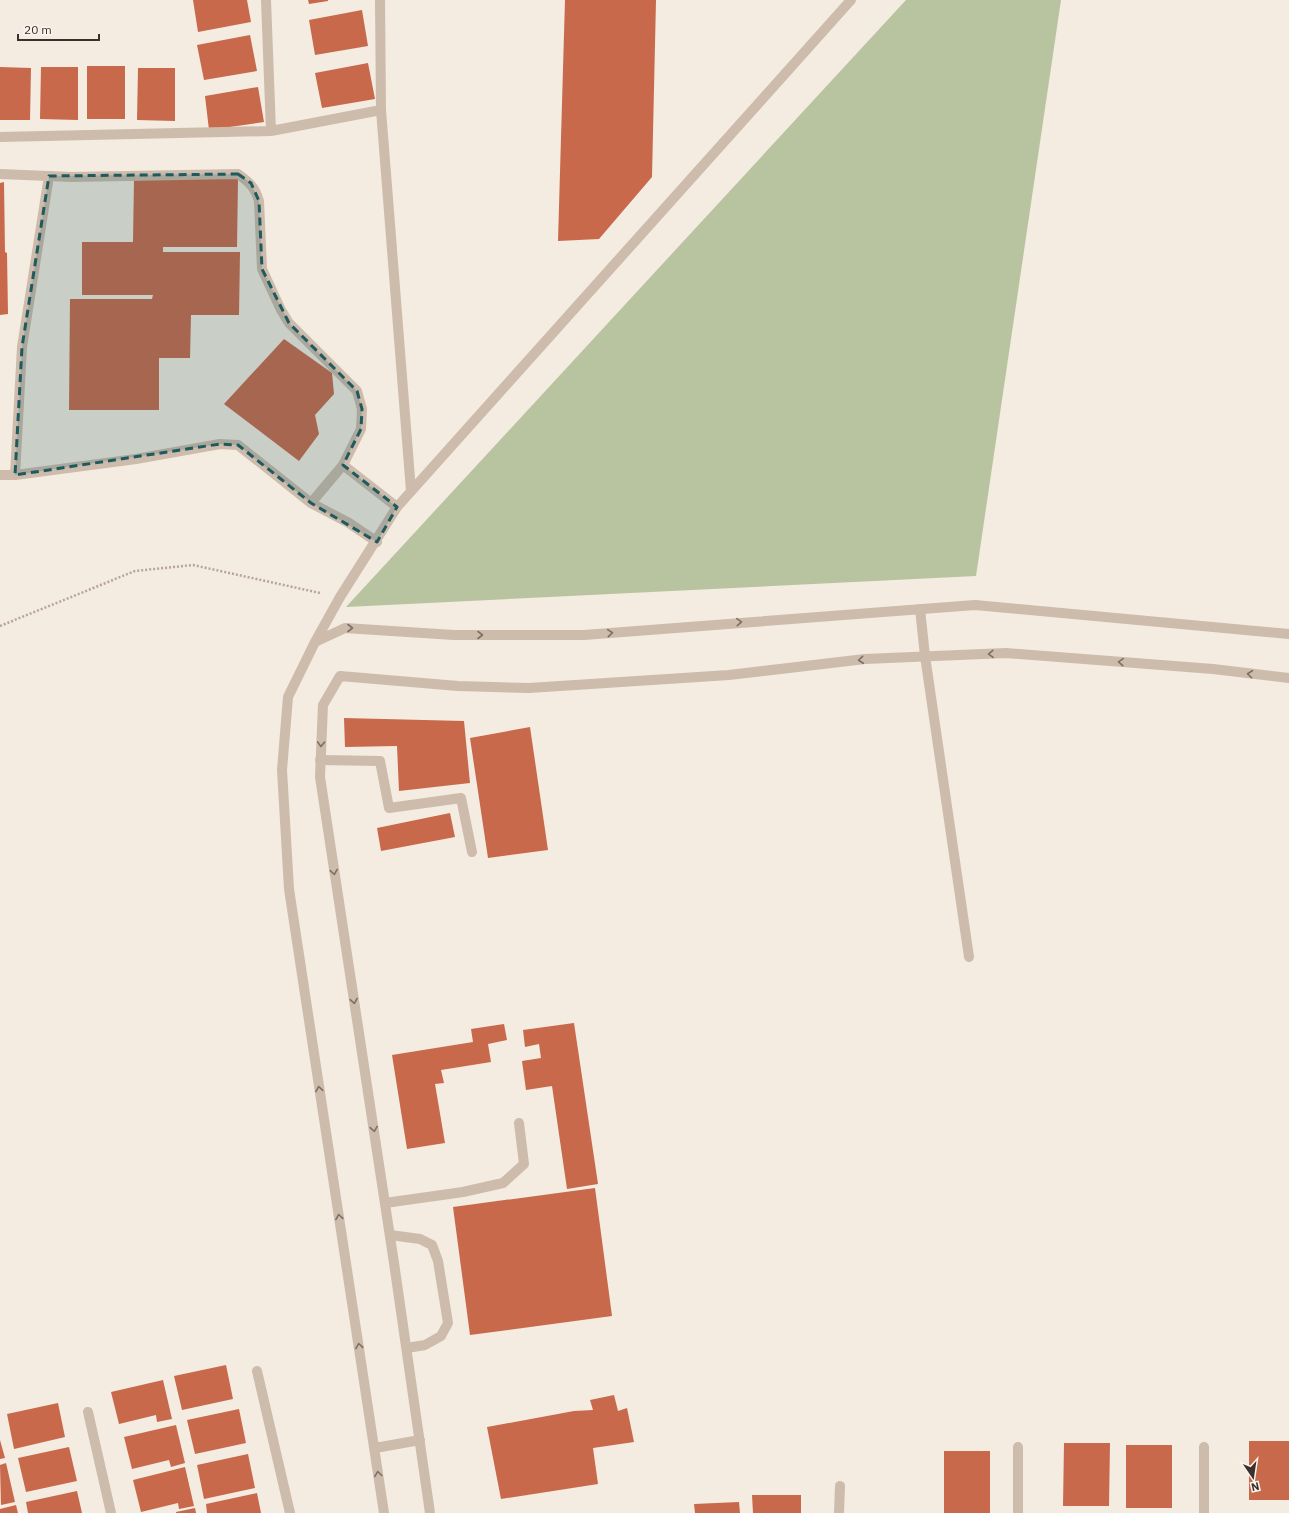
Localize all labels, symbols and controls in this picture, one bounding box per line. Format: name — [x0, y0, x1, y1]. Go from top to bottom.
scale bar — [18, 16, 99, 42]
text: 20 m — [24, 22, 52, 37]
one-way arrow — [736, 618, 742, 627]
one-way arrow — [347, 624, 353, 632]
one-way arrow — [607, 628, 613, 637]
one-way arrow — [477, 631, 483, 639]
one-way arrow — [988, 650, 994, 658]
one-way arrow — [858, 655, 864, 664]
one-way arrow — [1118, 658, 1124, 667]
one-way arrow — [1247, 669, 1253, 678]
one-way arrow — [317, 741, 325, 747]
one-way arrow — [329, 869, 338, 876]
one-way arrow — [349, 998, 358, 1004]
one-way arrow — [315, 1086, 324, 1092]
one-way arrow — [369, 1126, 378, 1133]
one-way arrow — [335, 1214, 344, 1220]
one-way arrow — [355, 1343, 364, 1349]
north arrow — [1233, 1457, 1273, 1497]
one-way arrow — [374, 1471, 383, 1477]
text: N — [1250, 1479, 1261, 1494]

